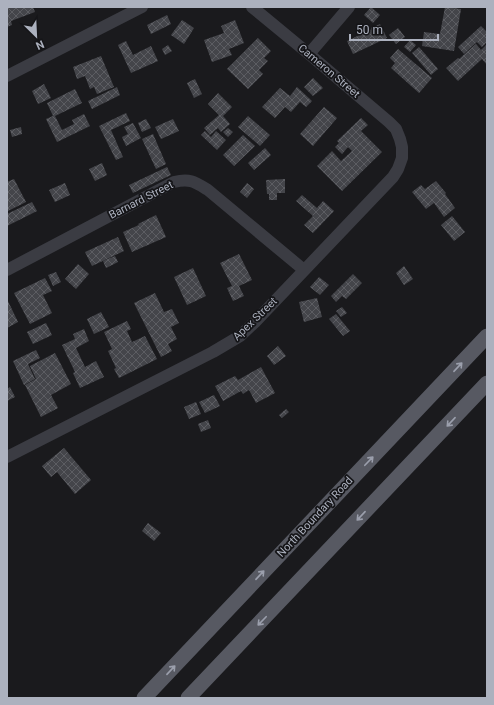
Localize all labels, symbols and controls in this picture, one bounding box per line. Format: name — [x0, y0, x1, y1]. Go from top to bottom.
north arrow — [16, 16, 56, 56]
scale bar — [350, 16, 438, 42]
text: 50 m — [356, 23, 383, 37]
text: N — [33, 37, 46, 52]
street label: Cameron Street — [296, 41, 363, 101]
street label: Barnard Street — [107, 178, 176, 222]
street label: Apex Street — [230, 294, 280, 343]
one-way arrow — [454, 361, 463, 372]
one-way arrow — [446, 417, 455, 427]
one-way arrow — [364, 456, 374, 466]
street label: North Boundary Road — [274, 474, 356, 560]
one-way arrow — [357, 511, 366, 521]
one-way arrow — [255, 570, 265, 580]
one-way arrow — [257, 616, 267, 626]
one-way arrow — [166, 665, 176, 675]

